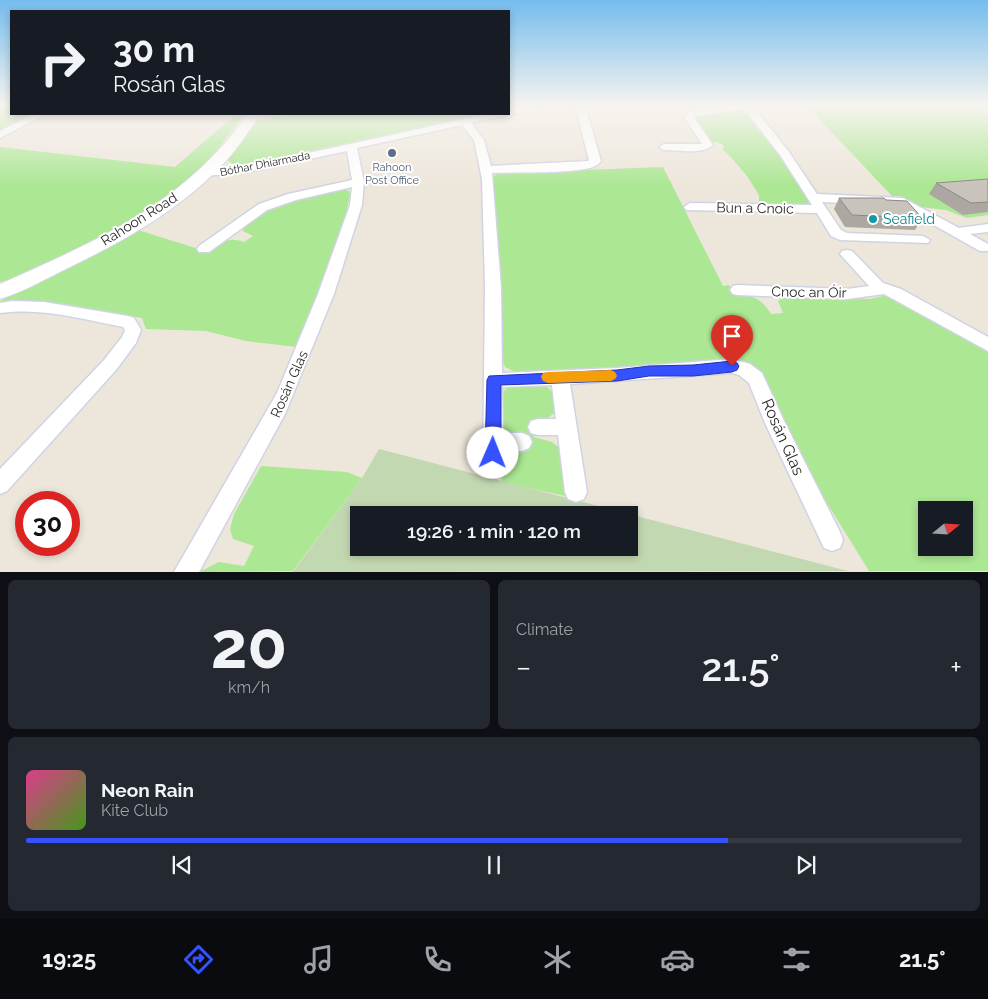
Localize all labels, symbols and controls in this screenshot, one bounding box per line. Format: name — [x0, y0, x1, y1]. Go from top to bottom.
text: 30 m — [113, 29, 195, 70]
icon: right — [30, 30, 95, 95]
text: Rosán Glas — [113, 71, 226, 97]
marker: Rahoon Post Office — [386, 147, 398, 159]
street label: Bóthar Dhiarmada — [219, 149, 311, 179]
place label: Rahoon Post Office — [365, 161, 419, 187]
street label: Rahoon Road — [98, 189, 180, 249]
street label: Bun a Cnoic — [716, 199, 794, 217]
place label: Seafield — [883, 211, 935, 227]
marker: Seafield — [867, 213, 879, 225]
street label: Cnoc an Óir — [771, 282, 847, 301]
pin — [711, 315, 753, 366]
icon: arrive — [718, 322, 746, 350]
street label: Rosán Glas — [267, 348, 311, 420]
street label: Rosán Glas — [758, 396, 808, 478]
position arrow — [466, 426, 518, 478]
speed limit sign: 30 — [15, 491, 80, 556]
north arrow — [918, 501, 972, 556]
map controls — [918, 501, 973, 556]
text: 19:26 · 1 min · 120 m — [407, 520, 581, 542]
text: 20 — [211, 607, 287, 683]
text: Climate — [516, 620, 573, 639]
text: 21.5° — [702, 645, 780, 690]
text: − — [516, 651, 531, 684]
text: + — [950, 651, 962, 684]
text: km/h — [228, 678, 270, 697]
text: Neon Rain — [101, 779, 194, 801]
text: Kite Club — [101, 801, 168, 820]
icon: previous — [168, 851, 196, 879]
icon: pause — [480, 851, 508, 879]
icon: next — [792, 851, 820, 879]
icon: directions — [181, 942, 216, 977]
icon: music — [301, 942, 336, 977]
icon: phone — [420, 942, 455, 977]
icon: climate — [540, 942, 575, 977]
icon: car — [660, 942, 695, 977]
icon: filters — [779, 942, 814, 977]
text: 19:25 — [42, 946, 96, 972]
text: 21.5° — [899, 946, 946, 972]

